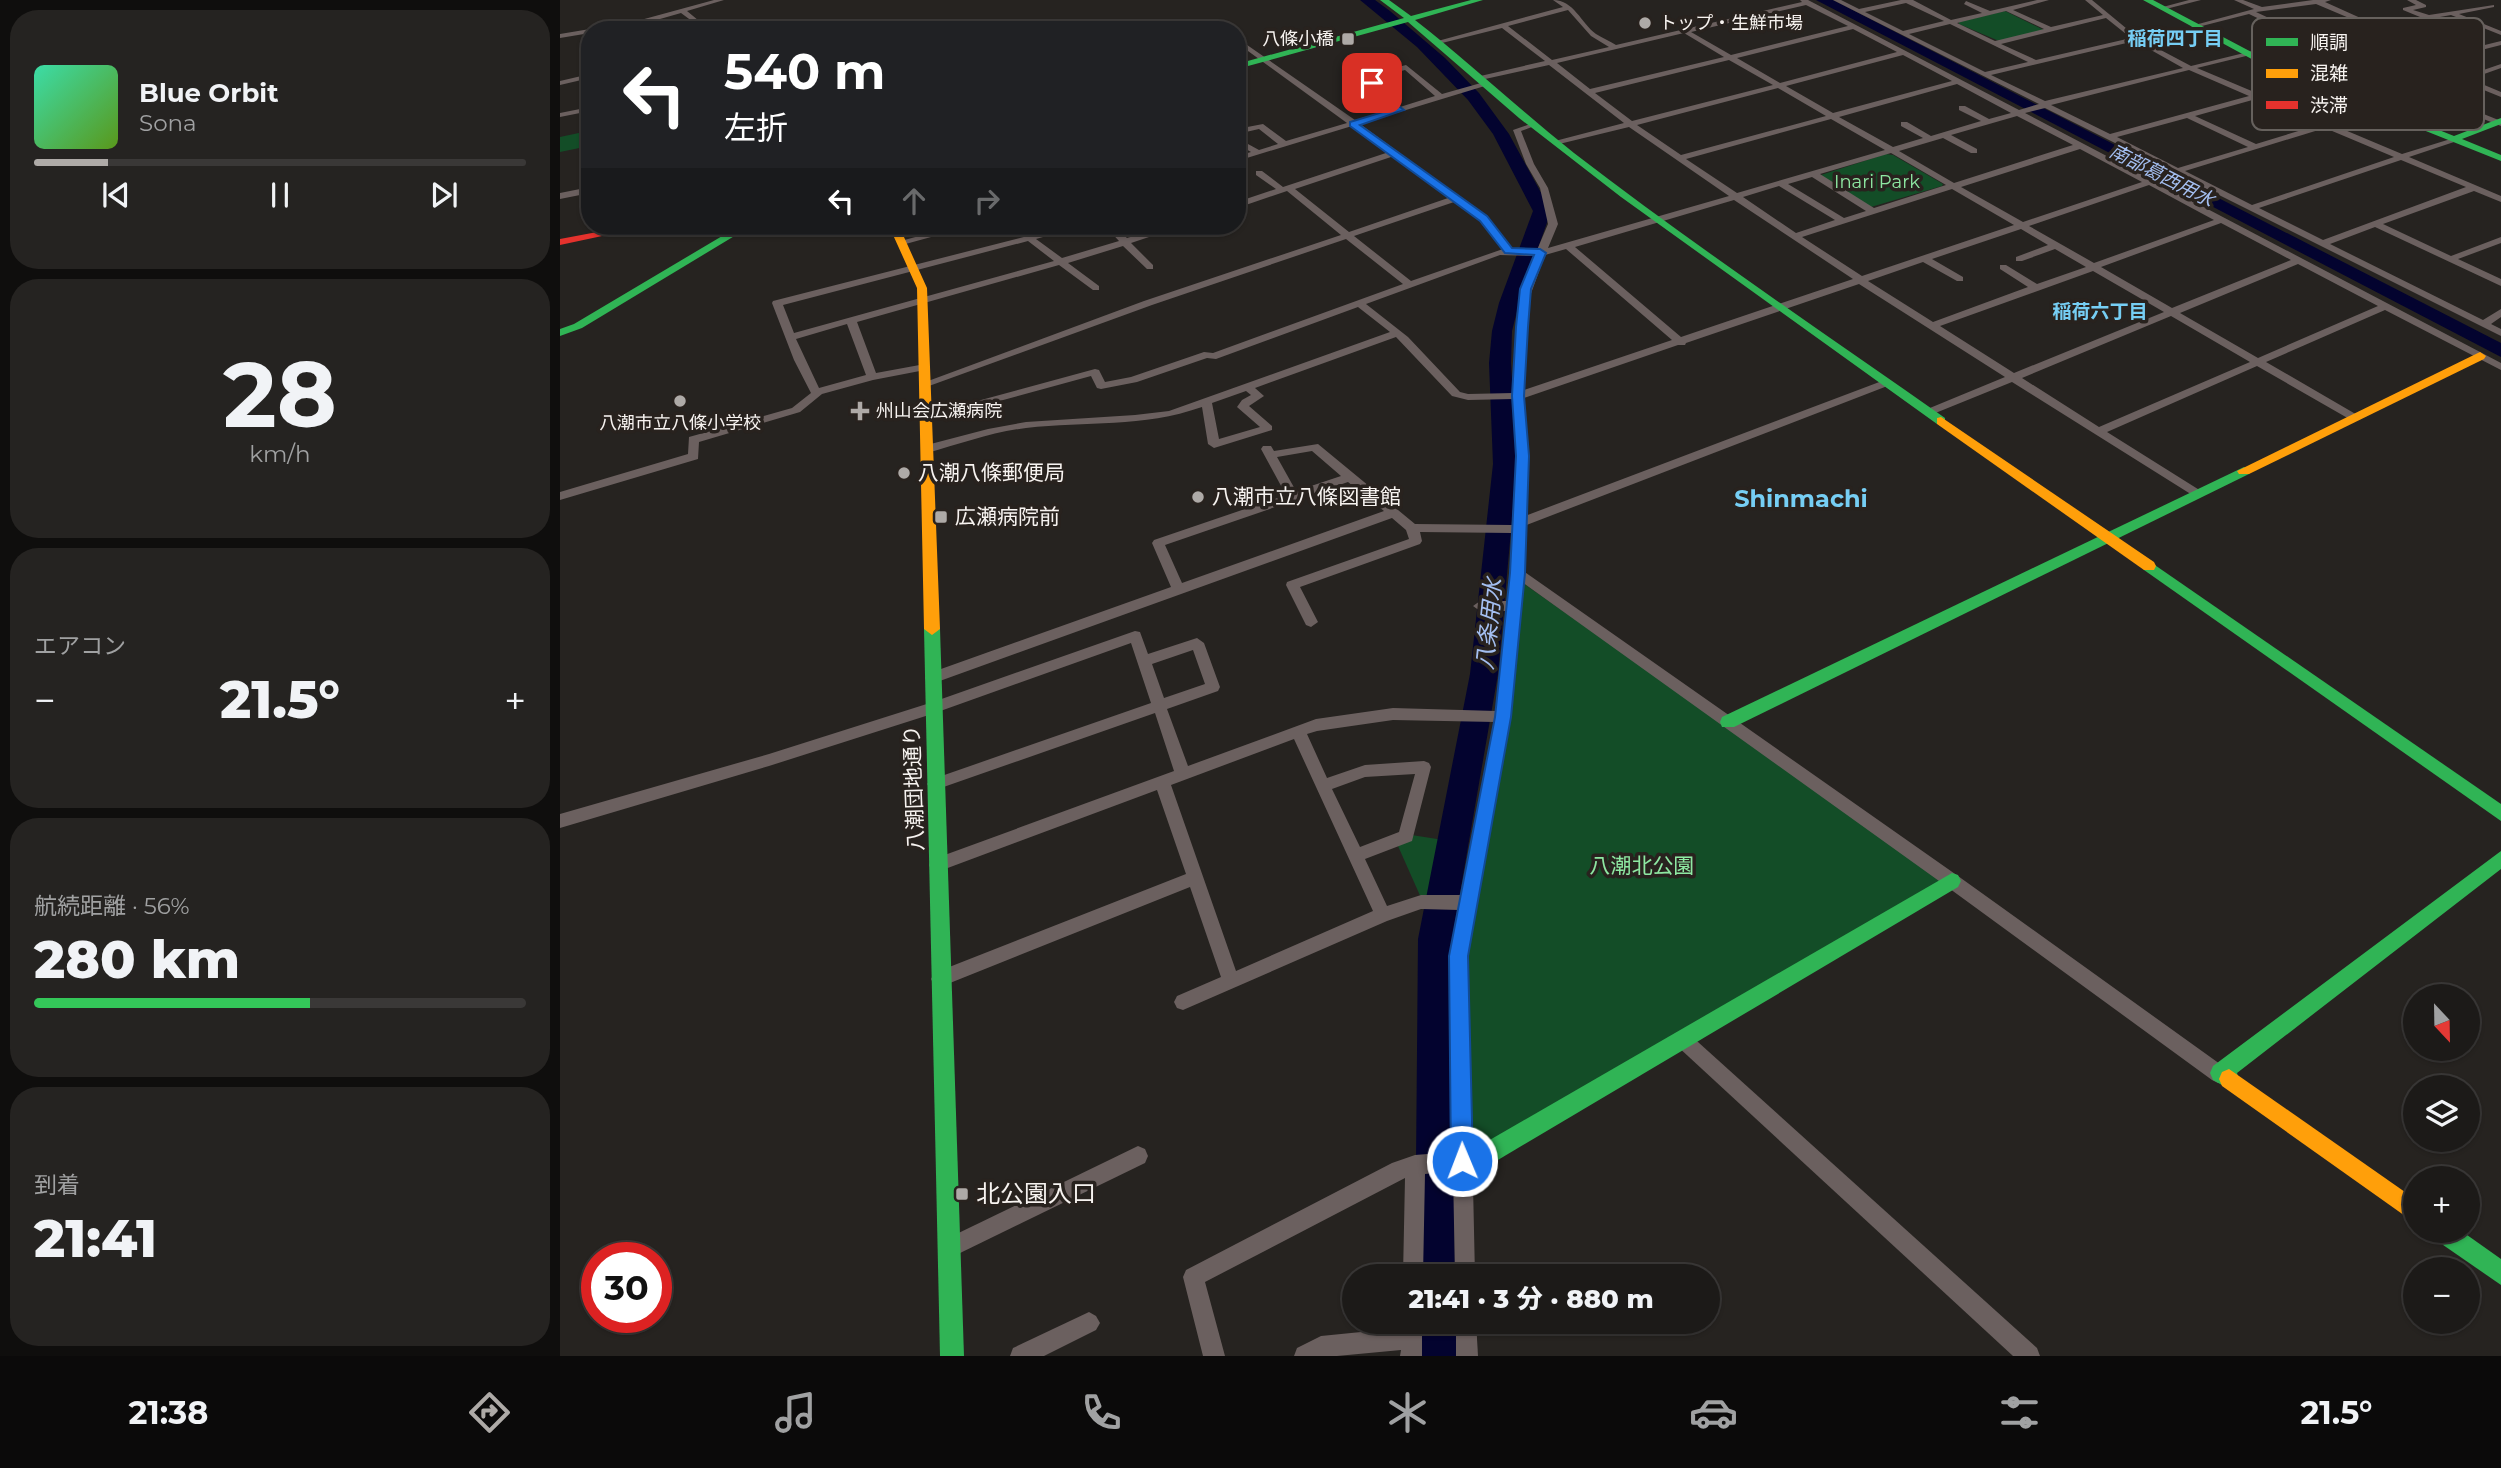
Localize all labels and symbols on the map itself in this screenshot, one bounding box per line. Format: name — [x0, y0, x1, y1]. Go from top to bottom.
place label: トップ・生鮮市場 — [1659, 12, 1803, 34]
marker: トップ・生鮮市場 — [1637, 15, 1653, 31]
legend — [2252, 18, 2484, 130]
district label: 稲荷四丁目 — [2127, 27, 2223, 50]
place label: 八條小橋 — [1262, 28, 1334, 50]
marker: 八條小橋 — [1340, 31, 1356, 47]
text: 順調 — [2310, 31, 2348, 54]
pin — [1342, 53, 1402, 113]
text: 混雑 — [2310, 62, 2348, 85]
text: 渋滞 — [2310, 94, 2348, 117]
water label: 南部葛西用水 — [2106, 139, 2220, 212]
park label: Inari Park — [1834, 171, 1920, 193]
district label: 稲荷六丁目 — [2052, 300, 2148, 323]
marker: 八潮市立八條小学校 — [672, 393, 688, 409]
place label: 州山会広瀬病院 — [876, 400, 1002, 422]
marker: 州山会広瀬病院 — [850, 401, 870, 421]
place label: 八潮市立八條小学校 — [599, 412, 761, 434]
place label: 八潮八條郵便局 — [918, 460, 1065, 485]
marker: 八潮八條郵便局 — [896, 465, 912, 481]
place label: 八潮市立八條図書館 — [1212, 484, 1401, 509]
district label: Shinmachi — [1734, 484, 1868, 513]
marker: 八潮市立八條図書館 — [1190, 489, 1206, 505]
place label: 広瀬病院前 — [955, 504, 1060, 529]
marker: 広瀬病院前 — [933, 509, 949, 525]
water label: 八条用水 — [1470, 574, 1508, 671]
street label: 八潮団地通り — [899, 725, 928, 851]
park label: 八潮北公園 — [1590, 853, 1695, 878]
north arrow — [2403, 984, 2480, 1060]
position arrow — [1425, 1124, 1499, 1198]
place label: 北公園入口 — [976, 1179, 1096, 1208]
marker: 北公園入口 — [954, 1186, 970, 1202]
speed limit sign: 30 — [581, 1242, 672, 1333]

